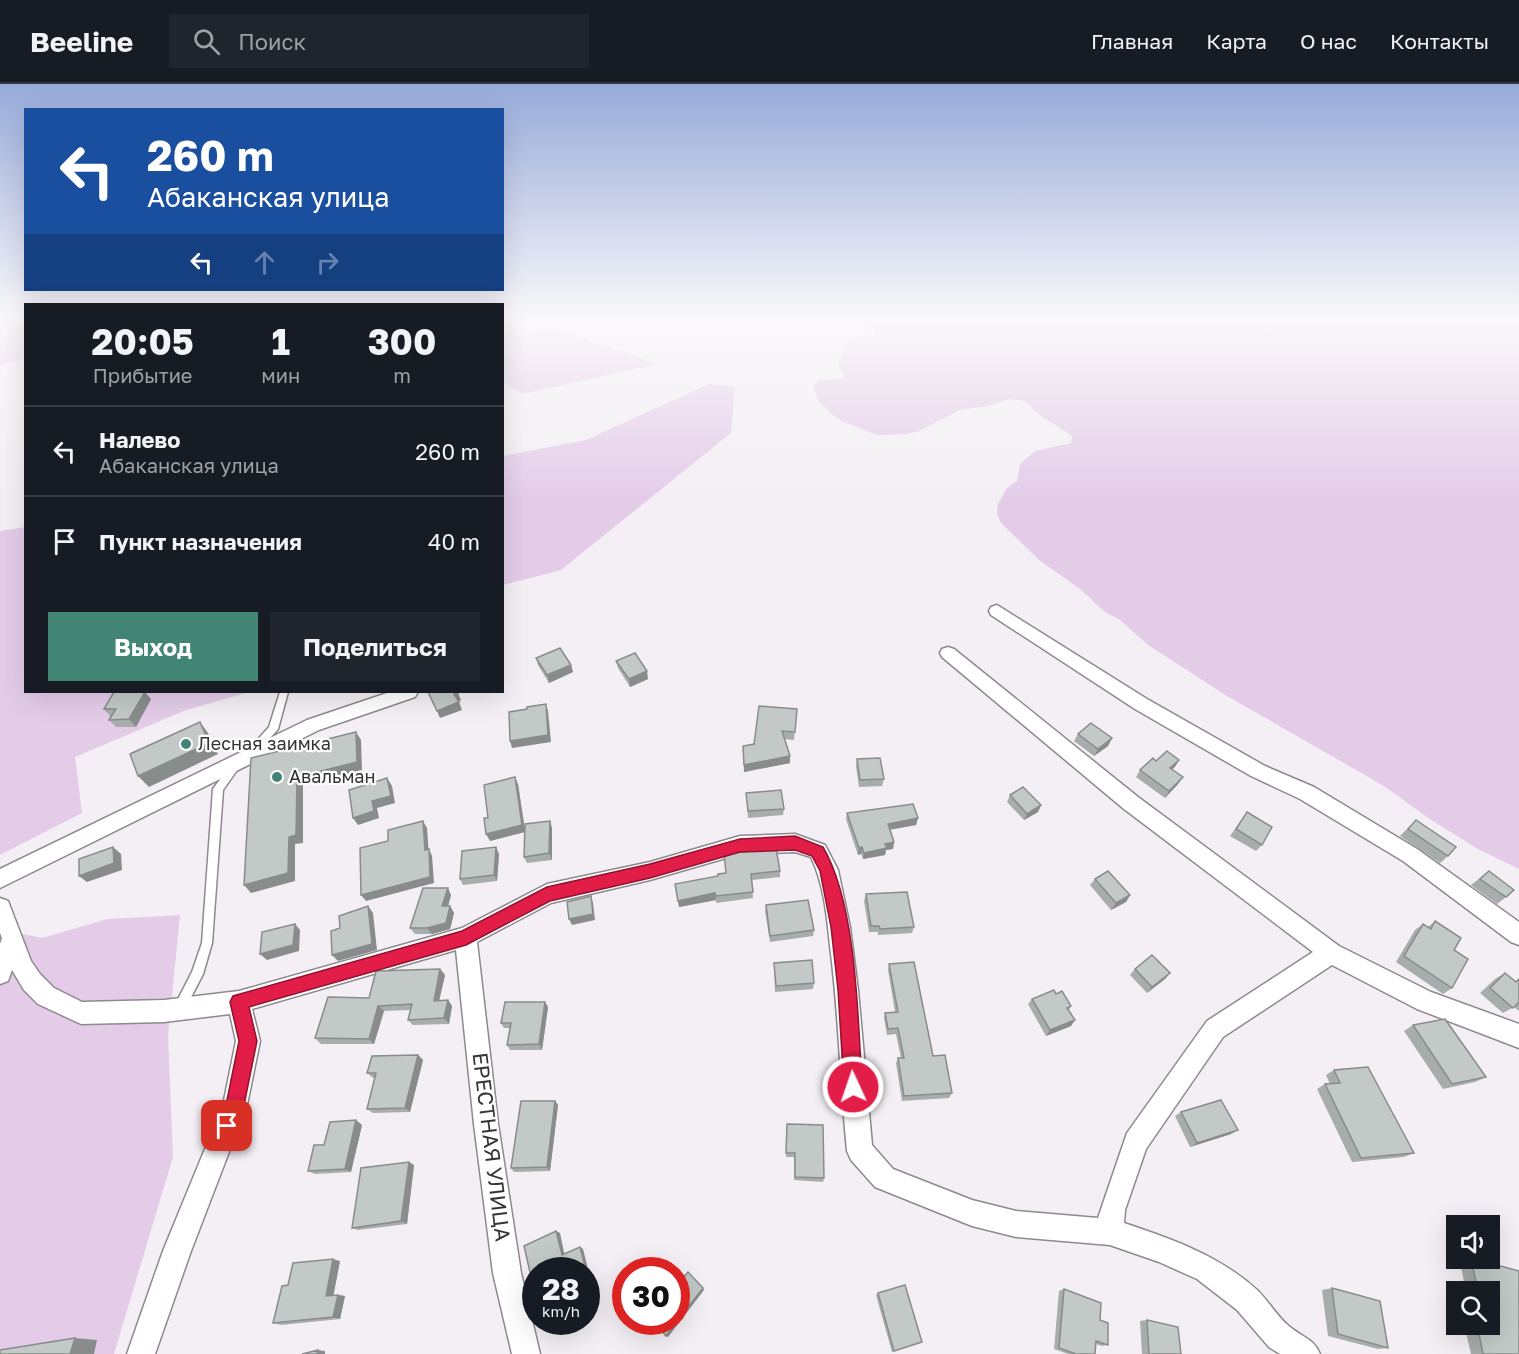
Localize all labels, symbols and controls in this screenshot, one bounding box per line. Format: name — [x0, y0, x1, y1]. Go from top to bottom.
search box — [169, 14, 589, 68]
text: Beeline — [30, 25, 133, 58]
icon: search — [190, 25, 223, 58]
text: Поиск — [238, 28, 306, 55]
text: Главная — [1091, 28, 1173, 54]
text: Карта — [1206, 28, 1267, 54]
text: О нас — [1300, 28, 1357, 54]
text: Контакты — [1390, 28, 1489, 54]
text: 260 m — [147, 130, 274, 180]
icon: left — [48, 132, 126, 210]
text: Абаканская улица — [147, 181, 390, 213]
icon: left — [185, 246, 218, 279]
icon: ahead — [248, 246, 281, 279]
icon: right — [311, 246, 344, 279]
text: 20:05 — [92, 320, 194, 363]
text: 1 — [271, 320, 290, 363]
text: 300 — [368, 320, 436, 363]
text: Прибытие — [93, 363, 192, 387]
text: мин — [261, 363, 300, 387]
text: m — [393, 363, 411, 387]
text: Налево — [99, 426, 181, 453]
icon: left — [48, 435, 81, 468]
text: 260 m — [415, 438, 480, 465]
text: Абаканская улица — [99, 453, 279, 477]
icon: arrive — [48, 525, 81, 558]
text: Пункт назначения — [99, 528, 302, 555]
text: 40 m — [428, 528, 480, 555]
button: Выход — [48, 612, 258, 681]
button: Поделиться — [270, 612, 480, 681]
place label: Лесная заимка — [198, 732, 331, 754]
marker: Лесная заимка — [179, 737, 193, 751]
place label: Авальман — [289, 765, 376, 787]
marker: Авальман — [270, 770, 284, 784]
street label: ЕРЕСТНАЯ УЛИЦА — [467, 1051, 516, 1243]
position arrow — [821, 1055, 885, 1119]
pin — [201, 1100, 252, 1151]
icon: arrive — [210, 1109, 243, 1142]
map controls — [1446, 1215, 1500, 1335]
button: sound — [1446, 1215, 1500, 1269]
speed limit sign: 30 — [612, 1257, 690, 1335]
text: 28 — [542, 1271, 580, 1307]
button: search — [1446, 1281, 1500, 1335]
text: km/h — [542, 1302, 580, 1320]

